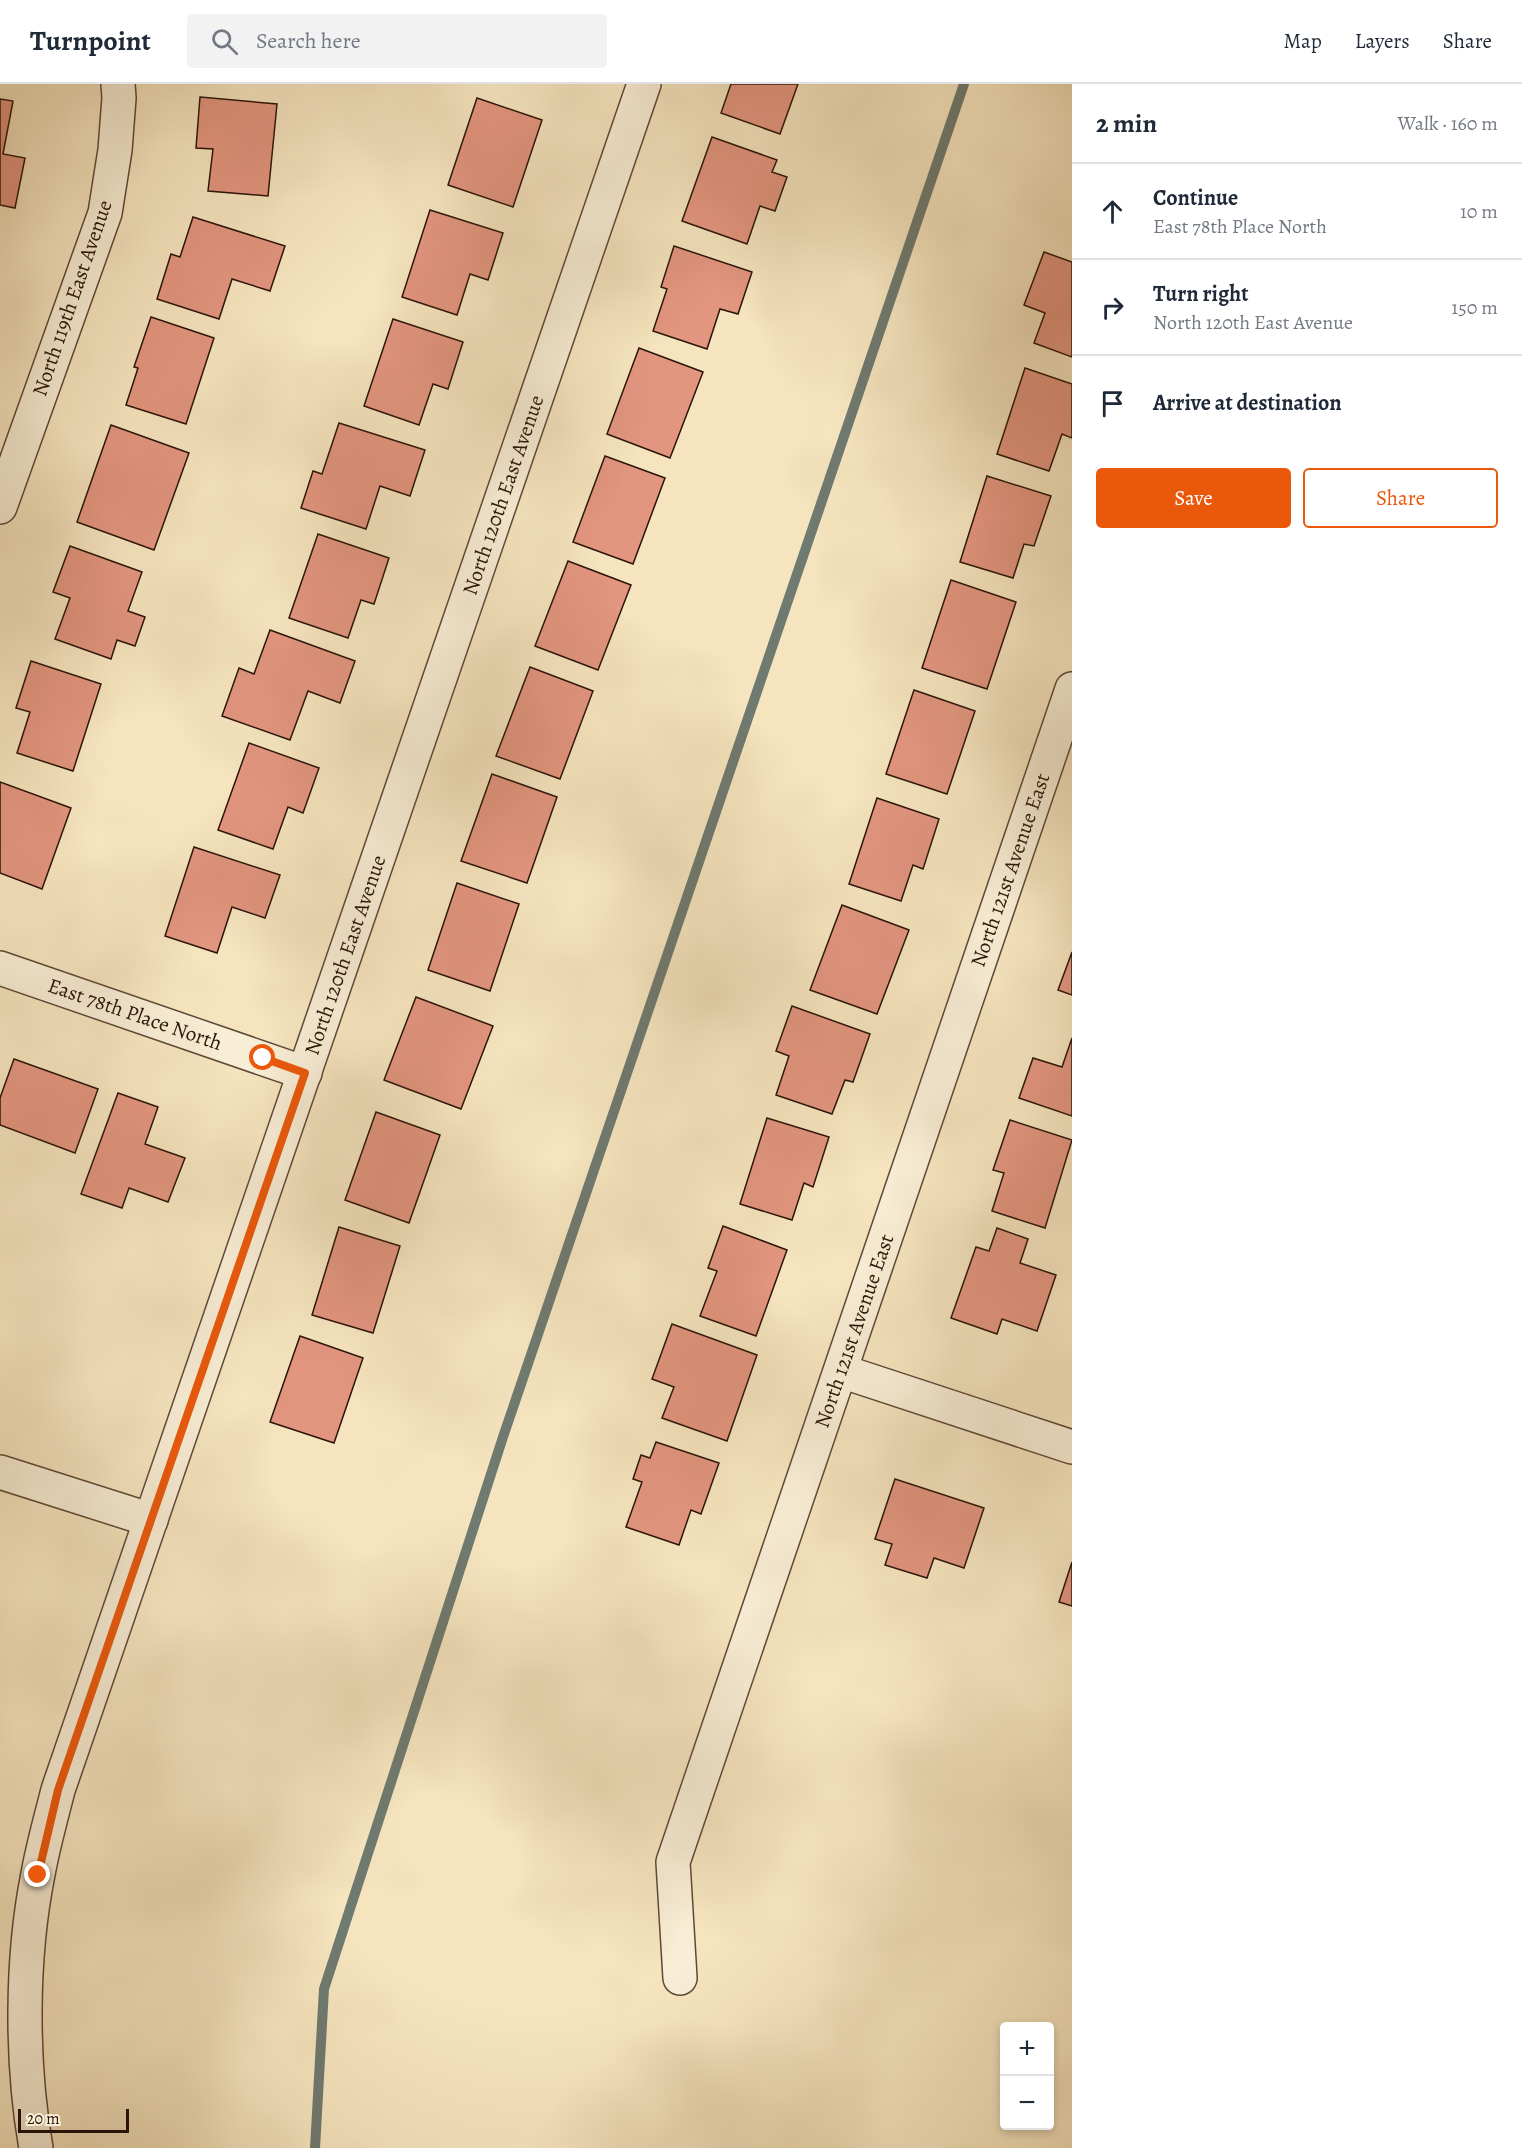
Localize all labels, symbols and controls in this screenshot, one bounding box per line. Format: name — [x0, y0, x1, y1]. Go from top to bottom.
search box — [187, 14, 607, 68]
text: Turnpoint — [30, 22, 151, 60]
icon: search — [208, 25, 241, 58]
text: Search here — [256, 26, 361, 56]
text: Map — [1283, 27, 1322, 55]
text: Layers — [1355, 27, 1410, 55]
text: Share — [1443, 27, 1492, 55]
text: 2 min — [1096, 106, 1157, 141]
text: Walk · 160 m — [1398, 110, 1498, 137]
text: Continue — [1153, 183, 1238, 213]
icon: ahead — [1096, 195, 1129, 228]
street label: North 119th East Avenue — [25, 196, 119, 400]
text: 10 m — [1460, 198, 1498, 225]
text: East 78th Place North — [1153, 213, 1327, 240]
text: Turn right — [1153, 279, 1249, 309]
icon: right — [1096, 291, 1129, 324]
text: 150 m — [1451, 294, 1498, 321]
text: North 120th East Avenue — [1153, 309, 1353, 336]
icon: arrive — [1096, 387, 1129, 420]
text: Arrive at destination — [1153, 388, 1342, 418]
street label: North 120th East Avenue — [456, 391, 550, 599]
button: Save — [1096, 468, 1291, 528]
button: Share — [1303, 468, 1498, 528]
street label: North 121st Avenue East — [964, 769, 1056, 971]
street label: North 120th East Avenue — [298, 851, 392, 1059]
street label: East 78th Place North — [44, 971, 226, 1057]
route start — [249, 1044, 275, 1070]
street label: North 121st Avenue East — [808, 1230, 900, 1432]
route end — [24, 1861, 50, 1887]
map controls — [1000, 2022, 1054, 2130]
button: + — [1000, 2022, 1054, 2076]
button: − — [1000, 2076, 1054, 2130]
scale bar — [18, 2106, 129, 2134]
text: 20 m — [27, 2108, 60, 2130]

